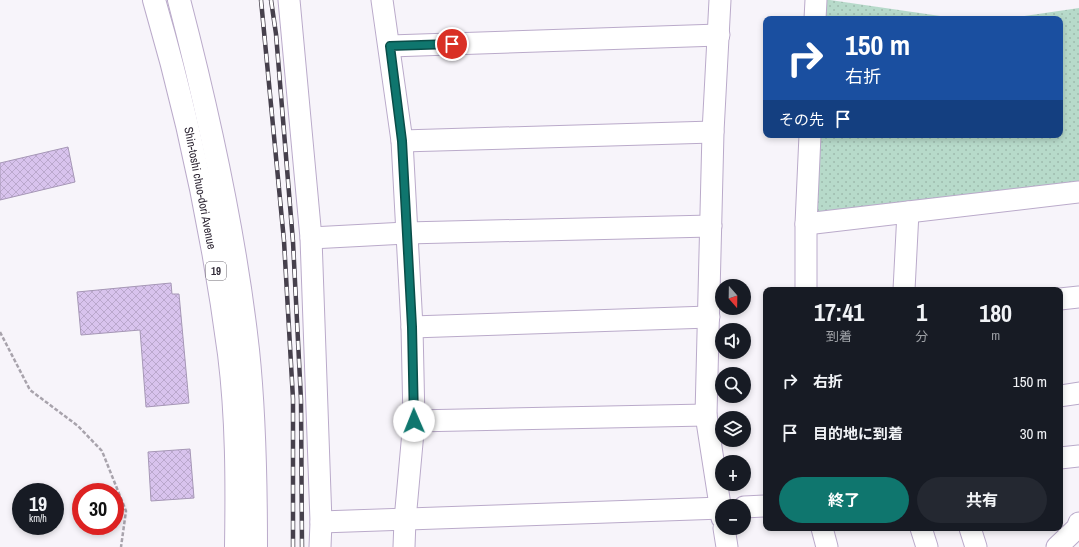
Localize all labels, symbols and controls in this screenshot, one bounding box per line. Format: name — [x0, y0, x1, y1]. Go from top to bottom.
text: 150 m — [845, 26, 910, 64]
pin — [435, 27, 469, 61]
icon: right — [779, 32, 831, 84]
icon: arrive — [441, 33, 463, 55]
text: 右折 — [845, 64, 881, 89]
icon: arrive — [832, 108, 854, 130]
text: その先 — [779, 109, 824, 130]
street label: Shin-toshi chuo-dori Avenue — [180, 125, 220, 251]
road number: 19 — [206, 262, 226, 280]
north arrow — [715, 279, 751, 315]
map controls — [715, 279, 751, 535]
text: 17:41 — [814, 296, 864, 328]
text: 1 — [916, 296, 927, 328]
text: 180 — [979, 297, 1012, 329]
button: sound — [715, 323, 751, 359]
text: m — [991, 327, 1000, 344]
text: 到着 — [826, 328, 852, 345]
text: 分 — [915, 328, 928, 345]
button: search — [715, 367, 751, 403]
icon: right — [779, 370, 801, 392]
text: 右折 — [813, 371, 843, 392]
text: 150 m — [1013, 371, 1047, 392]
position arrow — [393, 400, 435, 442]
button: layers — [715, 411, 751, 447]
icon: arrive — [779, 422, 801, 444]
text: 目的地に到着 — [813, 423, 903, 444]
text: 30 m — [1020, 423, 1047, 444]
button: + — [715, 455, 751, 491]
button: 終了 — [779, 477, 909, 523]
button: 共有 — [917, 477, 1047, 523]
speed limit sign: 30 — [72, 483, 124, 535]
text: 19 — [29, 490, 47, 517]
button: − — [715, 499, 751, 535]
text: km/h — [29, 512, 47, 525]

